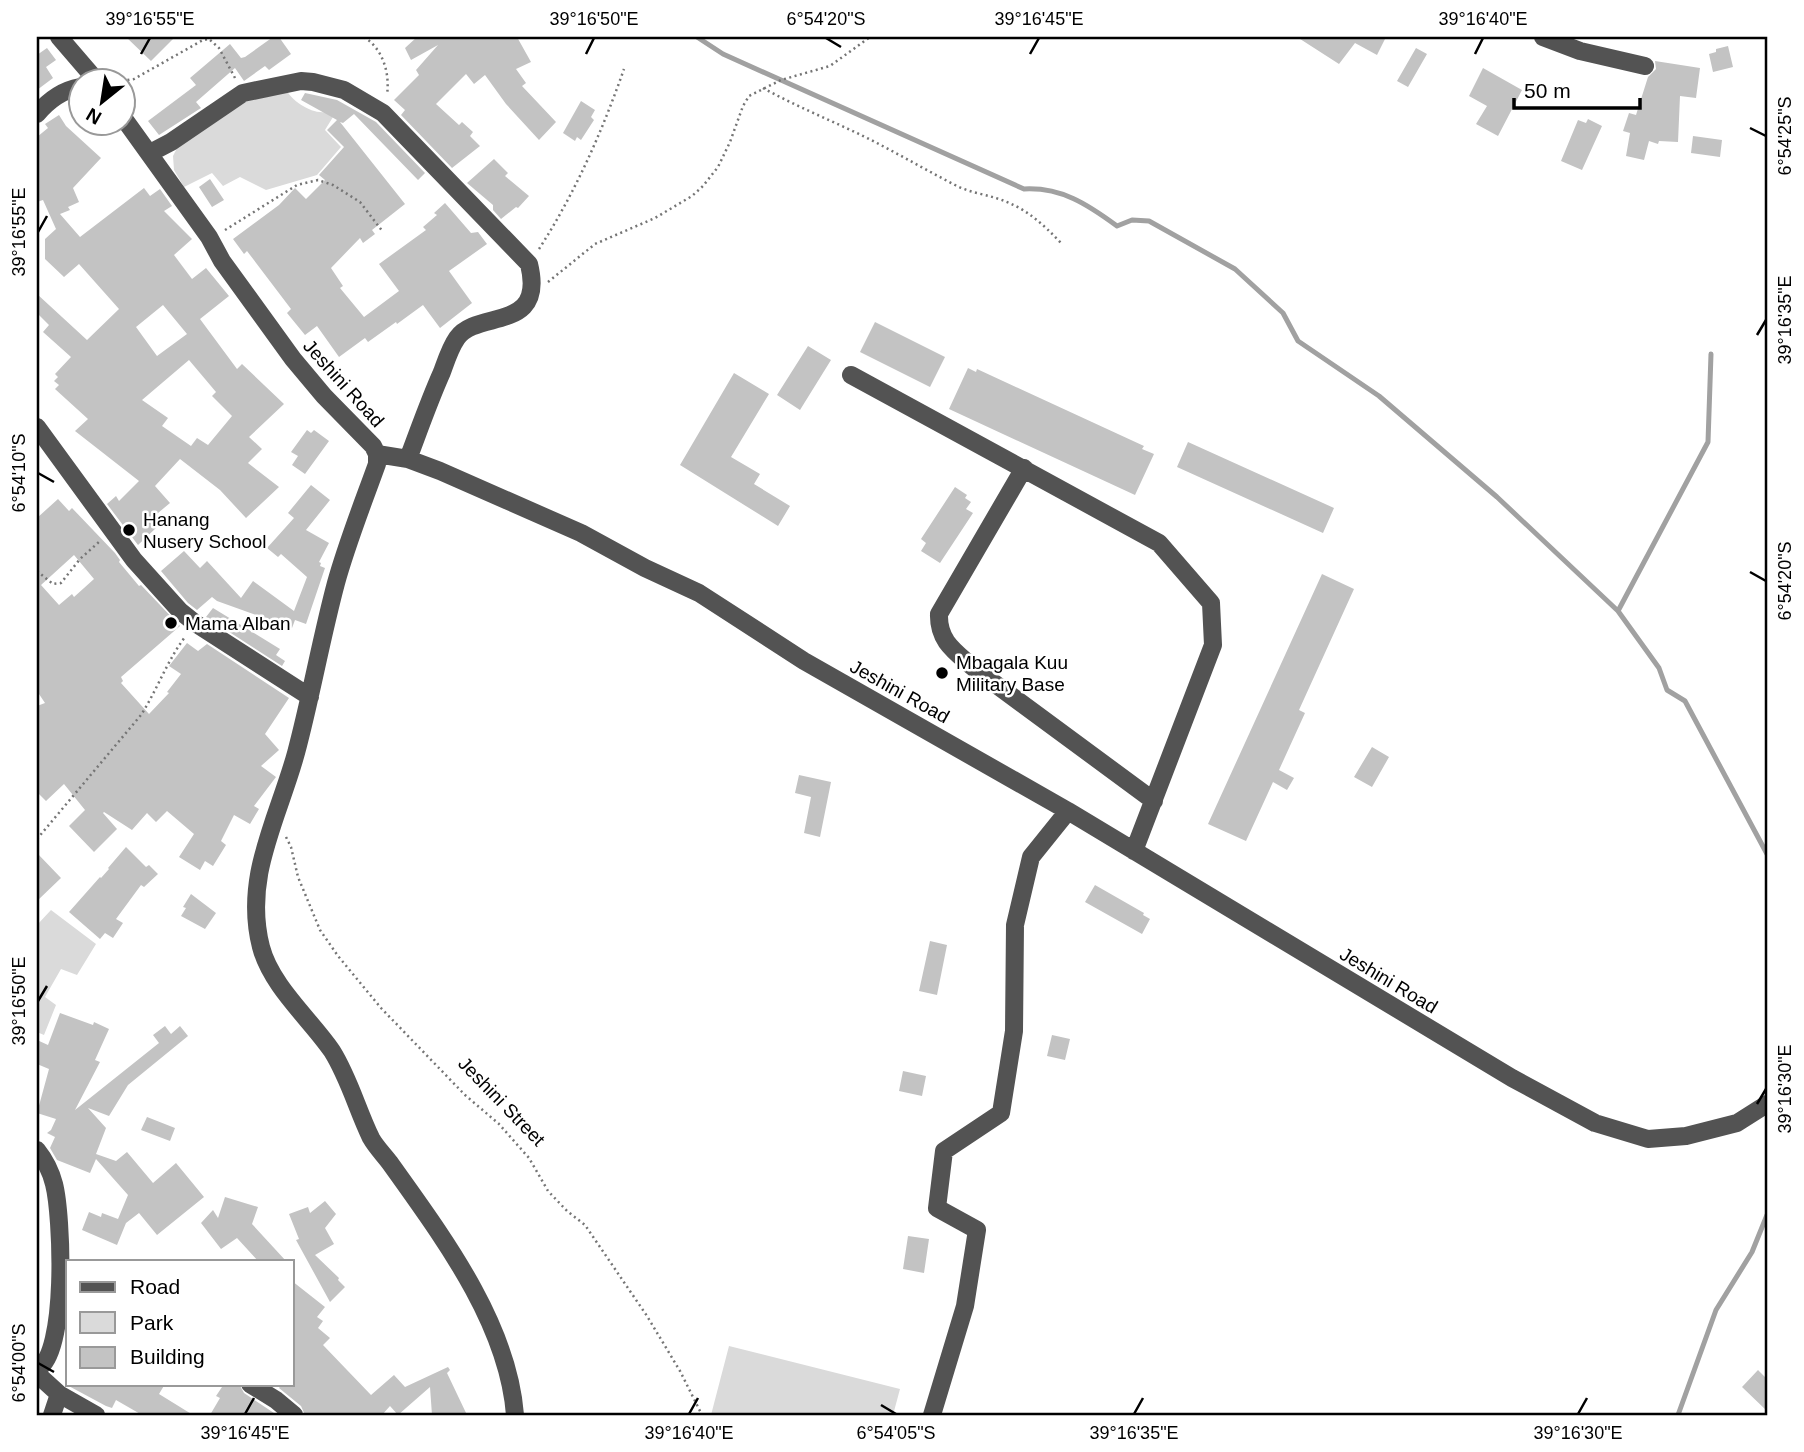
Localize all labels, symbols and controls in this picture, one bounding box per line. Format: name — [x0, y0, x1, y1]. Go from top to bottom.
text: 39°16'55"E — [105, 9, 195, 29]
text: 39°16'50"E — [549, 9, 639, 29]
text: 6°54'20"S — [786, 9, 866, 29]
text: 39°16'45"E — [994, 9, 1084, 29]
text: 39°16'40"E — [1438, 9, 1528, 29]
north arrow — [66, 66, 136, 136]
scale bar — [1514, 66, 1640, 110]
text: 50 m — [1524, 79, 1571, 102]
text: 6°54'25"S — [1775, 96, 1795, 176]
text: N — [83, 104, 105, 129]
text: 39°16'55"E — [9, 187, 29, 277]
text: 39°16'35"E — [1775, 275, 1795, 365]
street label: Jeshini Road — [299, 335, 388, 431]
text: 6°54'10"S — [9, 433, 29, 513]
place label: Hanang Nusery School — [143, 509, 267, 552]
marker: Hanang Nusery School — [121, 522, 137, 538]
text: 6°54'20"S — [1775, 541, 1795, 621]
place label: Mama Alban — [185, 613, 291, 634]
marker: Mama Alban — [163, 615, 179, 631]
place label: Mbagala Kuu Military Base — [956, 652, 1068, 695]
street label: Jeshini Road — [847, 656, 953, 727]
marker: Mbagala Kuu Military Base — [934, 665, 950, 681]
street label: Jeshini Road — [1336, 943, 1441, 1018]
text: 39°16'50"E — [9, 956, 29, 1046]
text: 39°16'30"E — [1775, 1044, 1795, 1134]
street label: Jeshini Street — [454, 1053, 550, 1151]
legend — [66, 1260, 294, 1386]
text: Road — [130, 1275, 180, 1298]
text: Park — [130, 1311, 174, 1334]
text: 6°54'00"S — [9, 1323, 29, 1403]
text: Building — [130, 1345, 205, 1368]
text: 39°16'45"E — [200, 1423, 290, 1443]
text: 39°16'40"E — [644, 1423, 734, 1443]
text: 6°54'05"S — [856, 1423, 936, 1443]
text: 39°16'35"E — [1089, 1423, 1179, 1443]
text: 39°16'30"E — [1533, 1423, 1623, 1443]

